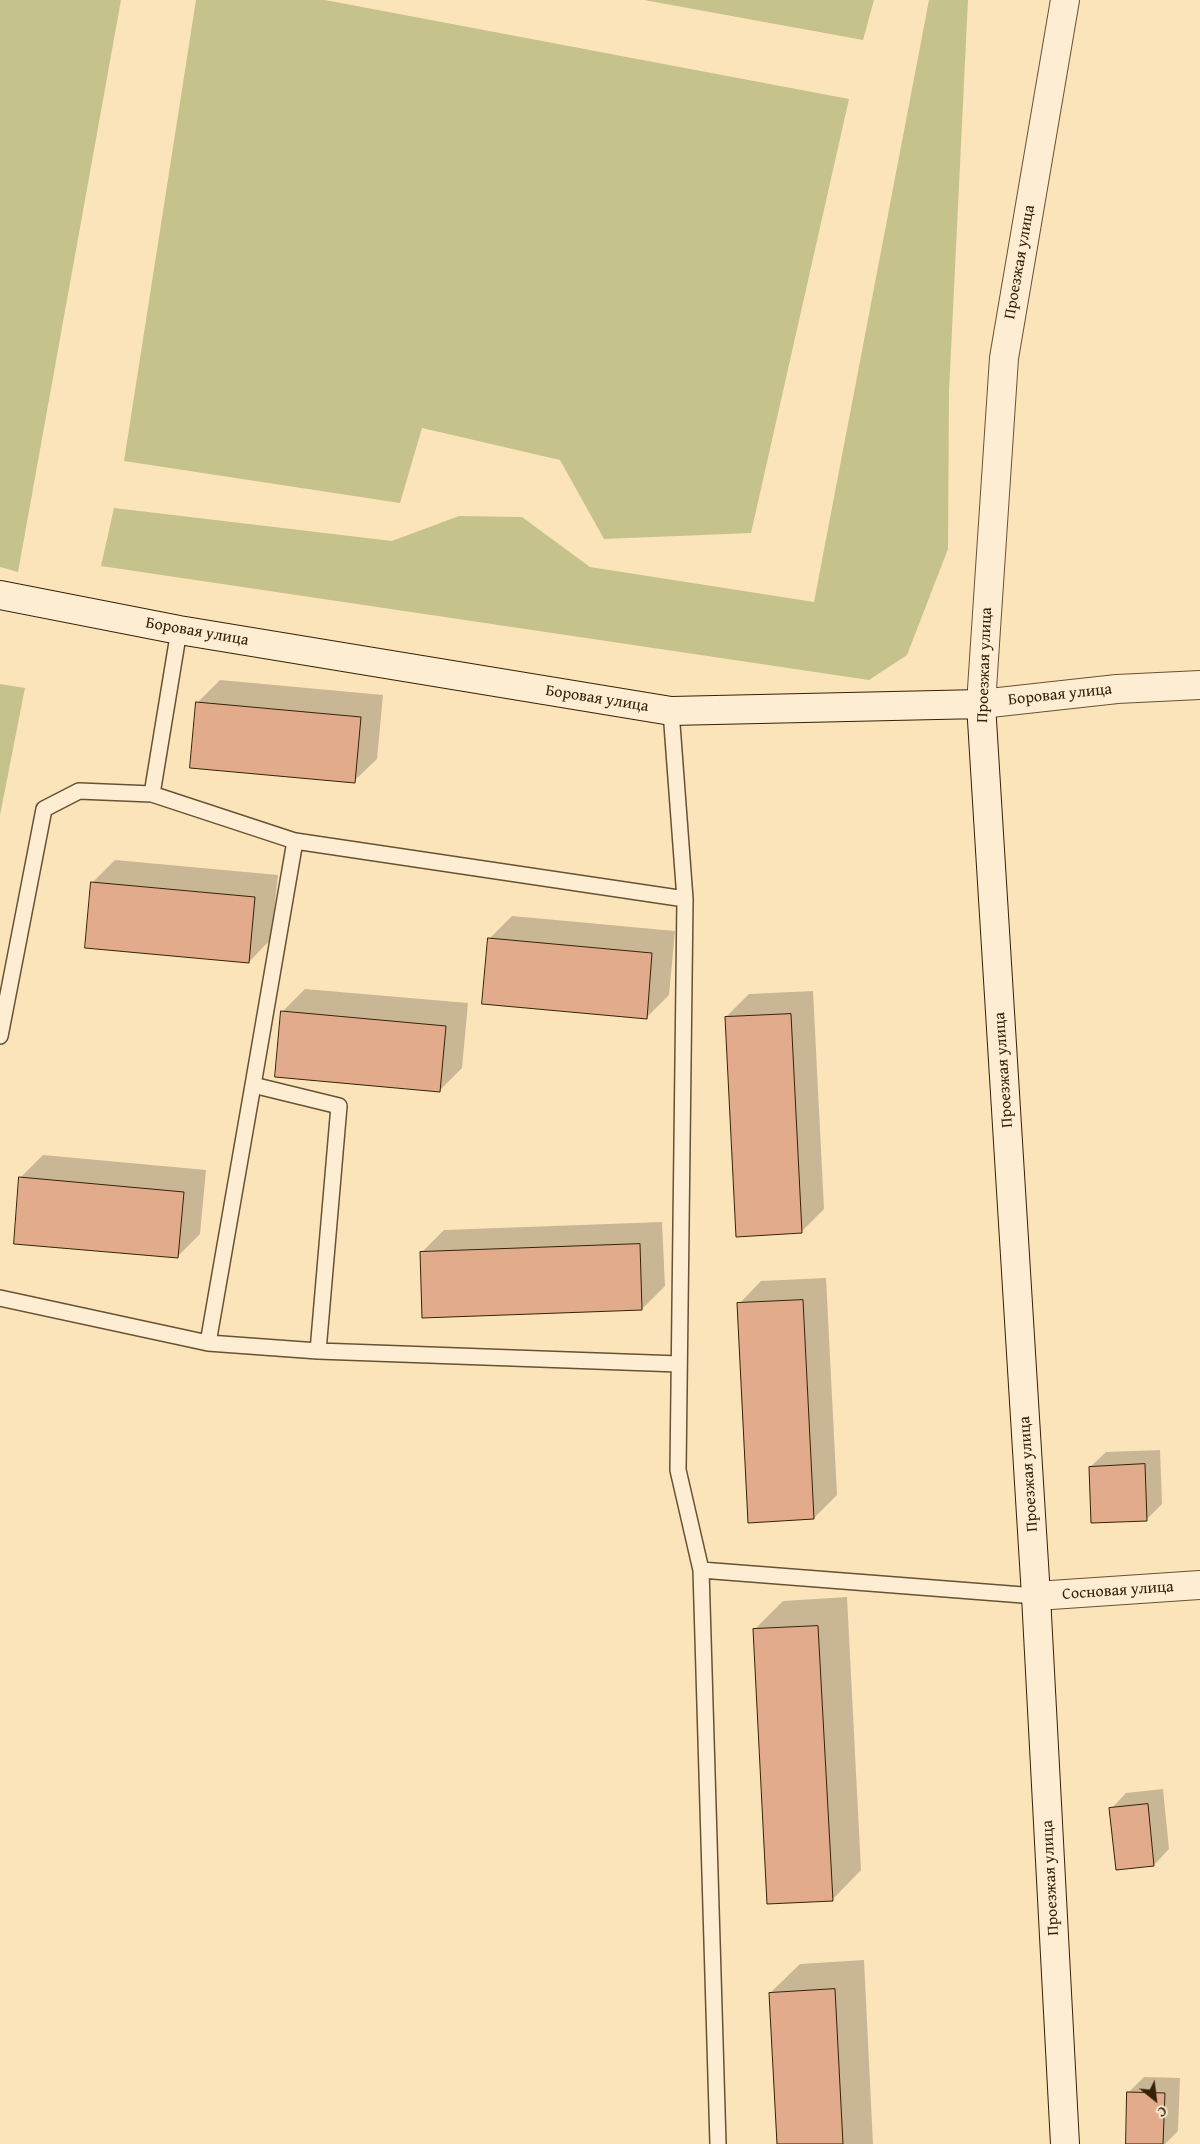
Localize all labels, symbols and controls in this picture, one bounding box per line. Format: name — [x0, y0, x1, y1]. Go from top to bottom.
street label: Проезжая улица — [1000, 203, 1040, 321]
street label: Проезжая улица — [973, 607, 997, 723]
street label: Боровая улица — [144, 613, 250, 651]
street label: Боровая улица — [1007, 680, 1113, 710]
street label: Боровая улица — [544, 681, 650, 717]
street label: Проезжая улица — [990, 1012, 1018, 1128]
street label: Проезжая улица — [1015, 1416, 1043, 1532]
street label: Сосновая улица — [1062, 1578, 1174, 1604]
street label: Проезжая улица — [1038, 1820, 1064, 1936]
north arrow — [1130, 2074, 1180, 2124]
text: С — [1154, 2101, 1171, 2123]

